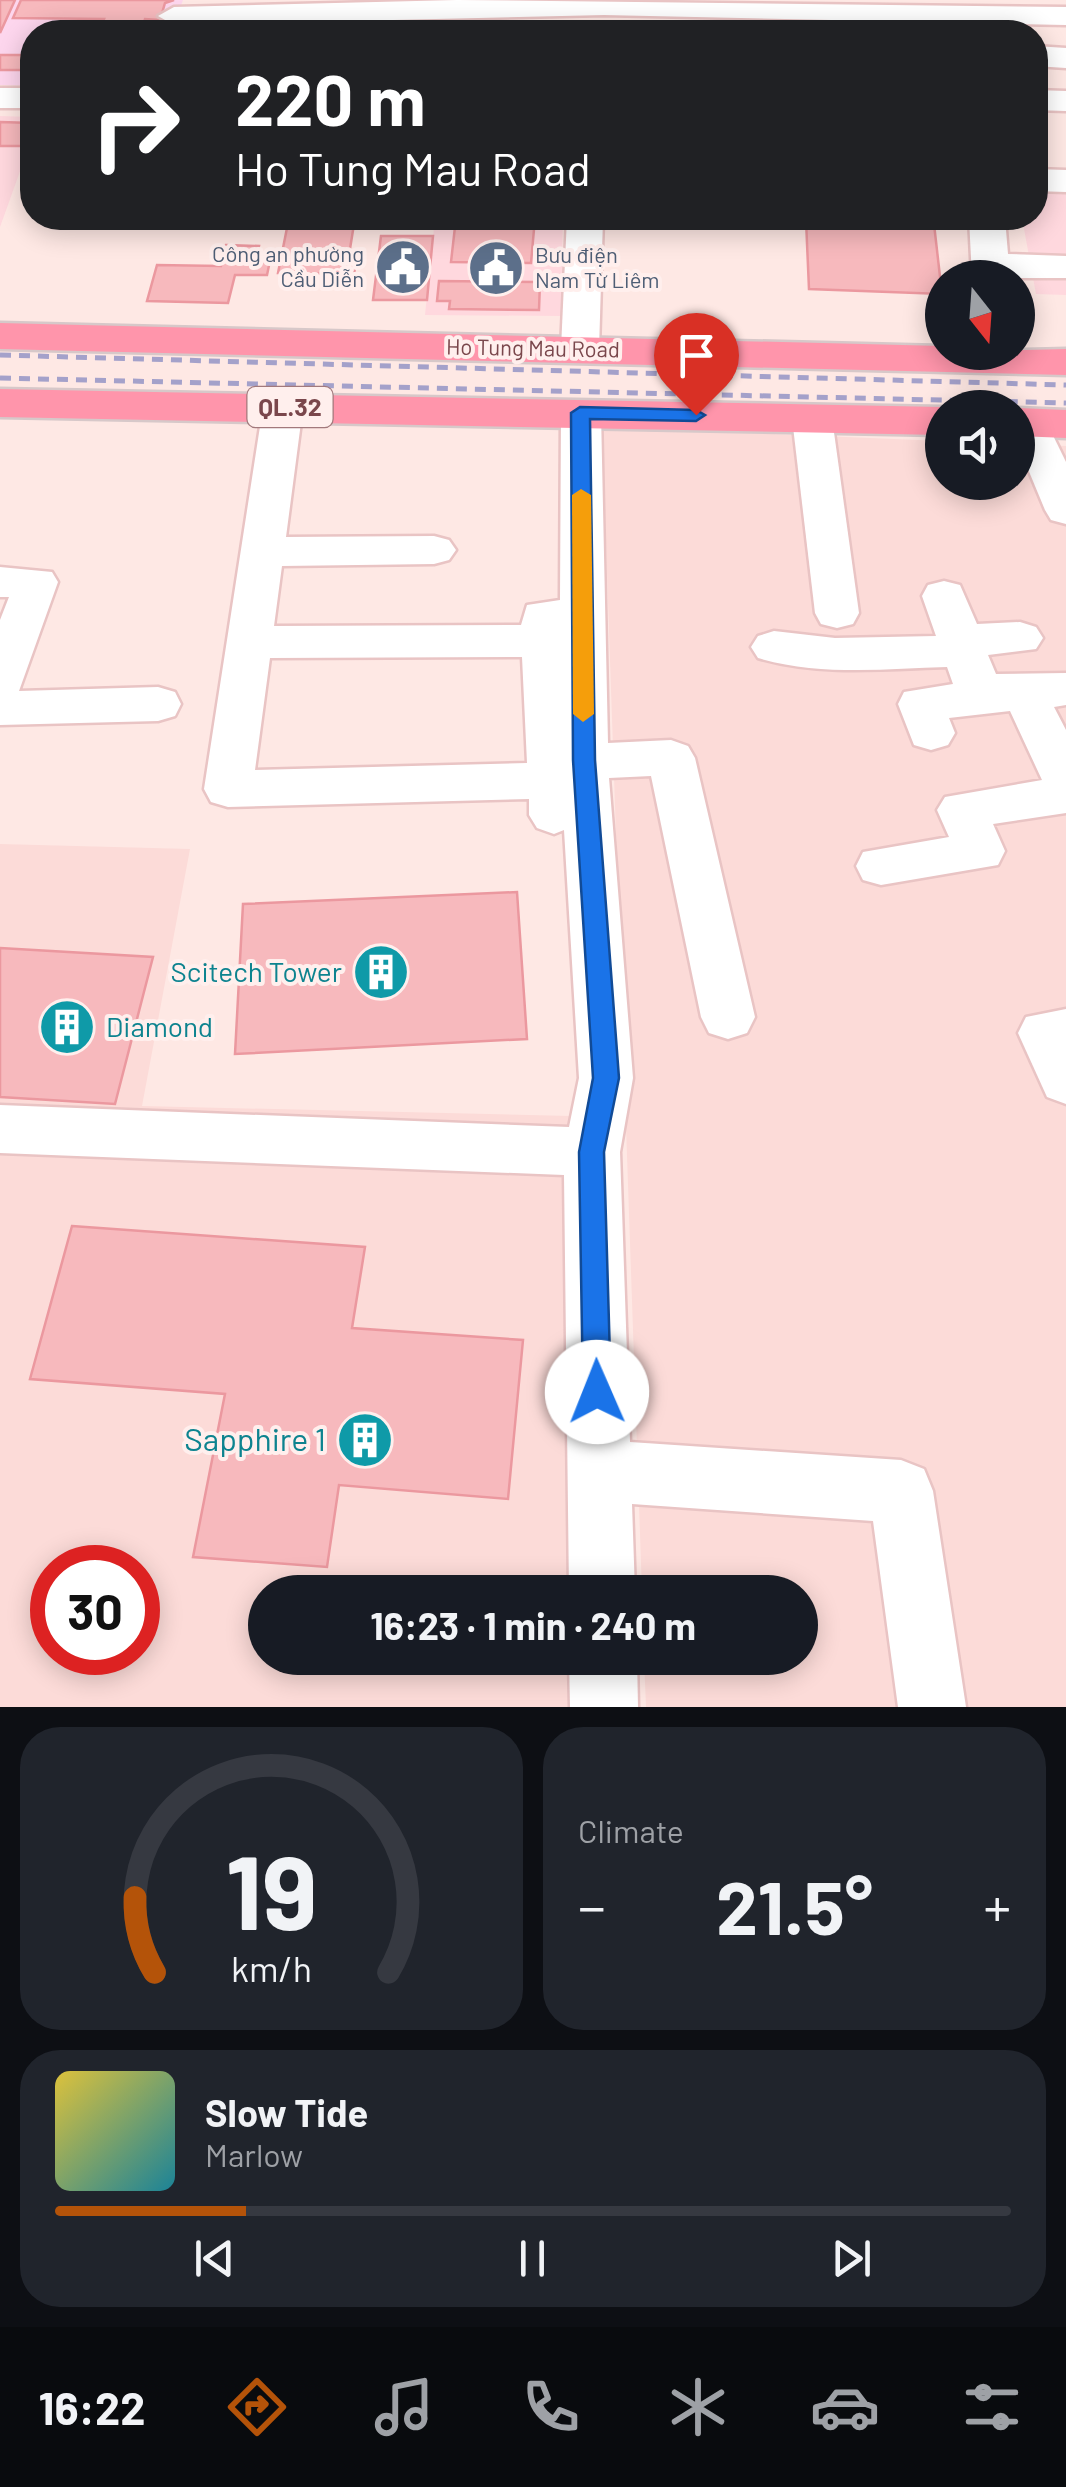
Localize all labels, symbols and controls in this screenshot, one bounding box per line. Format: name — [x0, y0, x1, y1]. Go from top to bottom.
text: 220 m — [235, 56, 426, 140]
icon: right — [70, 60, 200, 190]
text: Ho Tung Mau Road — [235, 141, 591, 195]
public building icon: Công an phường Cầu Diễn — [373, 237, 433, 297]
public building icon: Bưu điện Nam Từ Liêm — [466, 238, 526, 298]
place label: Công an phường Cầu Diễn — [212, 240, 364, 291]
place label: Bưu điện Nam Từ Liêm — [535, 241, 660, 292]
north arrow — [925, 260, 1035, 370]
map controls — [925, 260, 1035, 500]
pin — [654, 313, 739, 416]
icon: arrive — [669, 328, 724, 383]
street label: Ho Tung Mau Road — [446, 332, 620, 362]
road number: QL.32 — [248, 387, 332, 427]
button: sound — [925, 390, 1035, 500]
building icon: Scitech Tower — [351, 942, 411, 1002]
place label: Scitech Tower — [170, 954, 342, 988]
building icon: Diamond — [37, 997, 97, 1057]
place label: Diamond — [106, 1009, 213, 1043]
position arrow — [545, 1340, 649, 1444]
building icon: Sapphire 1 — [335, 1410, 395, 1470]
place label: Sapphire 1 — [184, 1419, 326, 1457]
speed limit sign: 30 — [30, 1545, 160, 1675]
text: 16:23 · 1 min · 240 m — [370, 1602, 696, 1648]
text: Climate — [578, 1811, 684, 1849]
text: 19 — [225, 1826, 318, 1951]
text: 21.5° — [716, 1860, 873, 1950]
text: − — [578, 1872, 606, 1938]
text: + — [983, 1872, 1011, 1938]
text: km/h — [231, 1946, 312, 1989]
text: Slow Tide — [205, 2089, 368, 2135]
text: Marlow — [205, 2135, 303, 2173]
icon: previous — [187, 2231, 242, 2286]
icon: pause — [505, 2231, 560, 2286]
icon: next — [824, 2231, 879, 2286]
icon: directions — [222, 2372, 292, 2442]
icon: music — [369, 2372, 439, 2442]
icon: phone — [516, 2372, 586, 2442]
icon: climate — [663, 2372, 733, 2442]
icon: car — [810, 2372, 880, 2442]
icon: filters — [957, 2372, 1027, 2442]
text: 16:22 — [39, 2380, 145, 2434]

